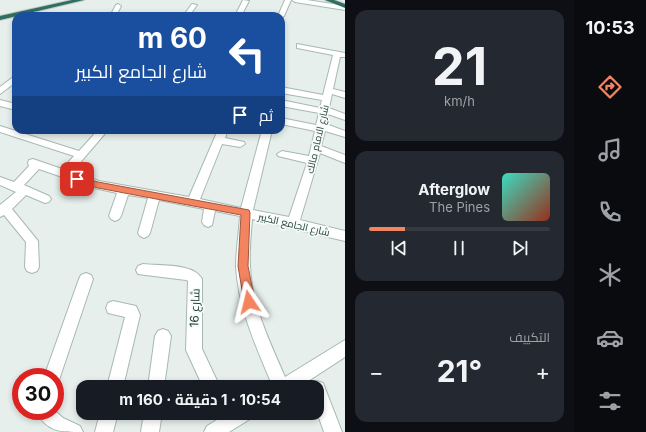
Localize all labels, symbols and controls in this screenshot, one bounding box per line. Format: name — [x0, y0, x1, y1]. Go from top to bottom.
text: 10:53 — [585, 17, 635, 38]
text: 60 m — [138, 21, 207, 55]
icon: left — [221, 28, 273, 80]
text: 21 — [432, 35, 487, 98]
text: شارع الجامع الكبير — [76, 61, 207, 82]
icon: directions — [596, 73, 624, 101]
text: km/h — [444, 93, 475, 109]
icon: arrive — [229, 104, 251, 126]
street label: شارع الامام مالك — [303, 104, 333, 175]
text: ثم — [259, 106, 273, 125]
icon: music — [596, 136, 624, 164]
pin — [60, 162, 94, 196]
icon: arrive — [66, 168, 88, 190]
text: Afterglow — [418, 180, 490, 199]
icon: phone — [596, 198, 624, 226]
text: The Pines — [429, 199, 490, 215]
street label: شارع الجامع الكبير — [256, 210, 331, 239]
icon: previous — [388, 237, 410, 259]
icon: pause — [448, 237, 470, 259]
icon: next — [509, 237, 531, 259]
icon: climate — [596, 261, 624, 289]
position arrow — [228, 281, 270, 323]
street label: شارع 16 — [186, 288, 204, 328]
icon: car — [596, 324, 624, 352]
text: التكييف — [509, 329, 550, 345]
text: 21° — [437, 353, 482, 389]
text: − — [369, 359, 384, 385]
text: + — [535, 359, 550, 385]
speed limit sign: 30 — [12, 368, 64, 420]
icon: filters — [596, 387, 624, 415]
text: 10:54 · 1 دقيقة · 160 m — [119, 390, 281, 409]

